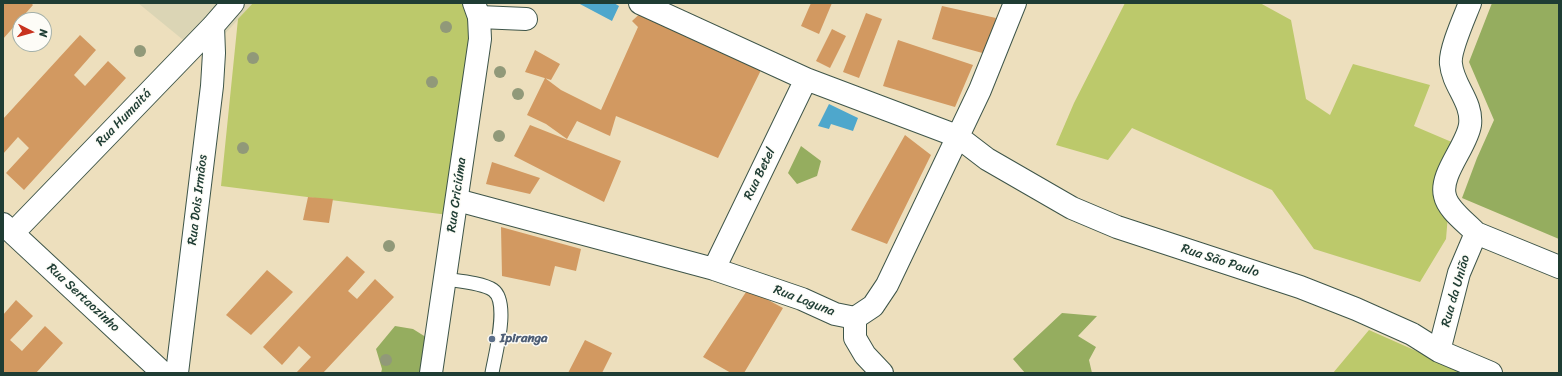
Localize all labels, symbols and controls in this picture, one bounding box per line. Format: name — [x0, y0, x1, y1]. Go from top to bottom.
north arrow — [12, 12, 52, 52]
text: N — [34, 28, 53, 38]
street label: Rua Humaitá — [93, 86, 155, 150]
street label: Rua Betel — [741, 146, 779, 202]
street label: Rua Dois Irmãos — [185, 154, 211, 246]
street label: Rua Criciúma — [444, 157, 470, 233]
street label: Rua São Paulo — [1179, 241, 1261, 281]
street label: Rua da União — [1438, 253, 1474, 329]
street label: Rua Sertaozinho — [43, 260, 123, 336]
street label: Rua Laguna — [771, 282, 837, 320]
place label: Ipiranga — [500, 331, 548, 347]
marker: Ipiranga — [487, 334, 497, 344]

